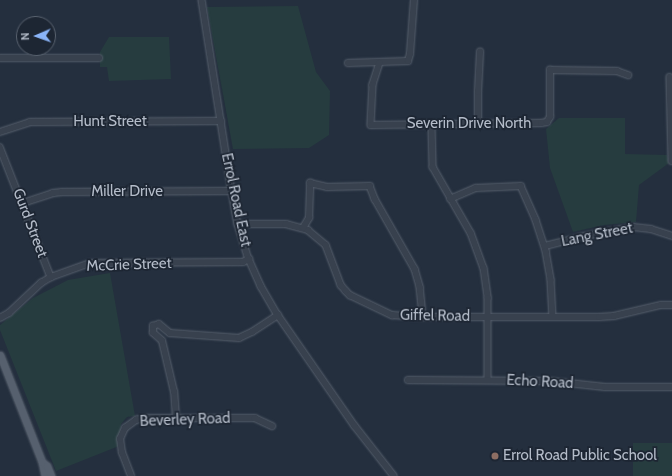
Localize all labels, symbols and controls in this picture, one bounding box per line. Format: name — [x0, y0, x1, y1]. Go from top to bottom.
north arrow — [16, 16, 56, 56]
text: N — [18, 32, 32, 41]
street label: Hunt Street — [73, 113, 147, 131]
street label: Severin Drive North — [407, 115, 531, 133]
street label: Errol Road East — [217, 152, 255, 248]
street label: Miller Drive — [91, 183, 163, 201]
street label: Gurd Street — [9, 186, 51, 260]
street label: Lang Street — [560, 219, 634, 251]
street label: McCrie Street — [86, 255, 172, 275]
street label: Giffel Road — [400, 306, 470, 326]
street label: Echo Road — [506, 371, 574, 393]
street label: Beverley Road — [139, 409, 231, 431]
place label: Errol Road Public School — [503, 447, 657, 465]
marker: Errol Road Public School — [490, 451, 500, 461]

